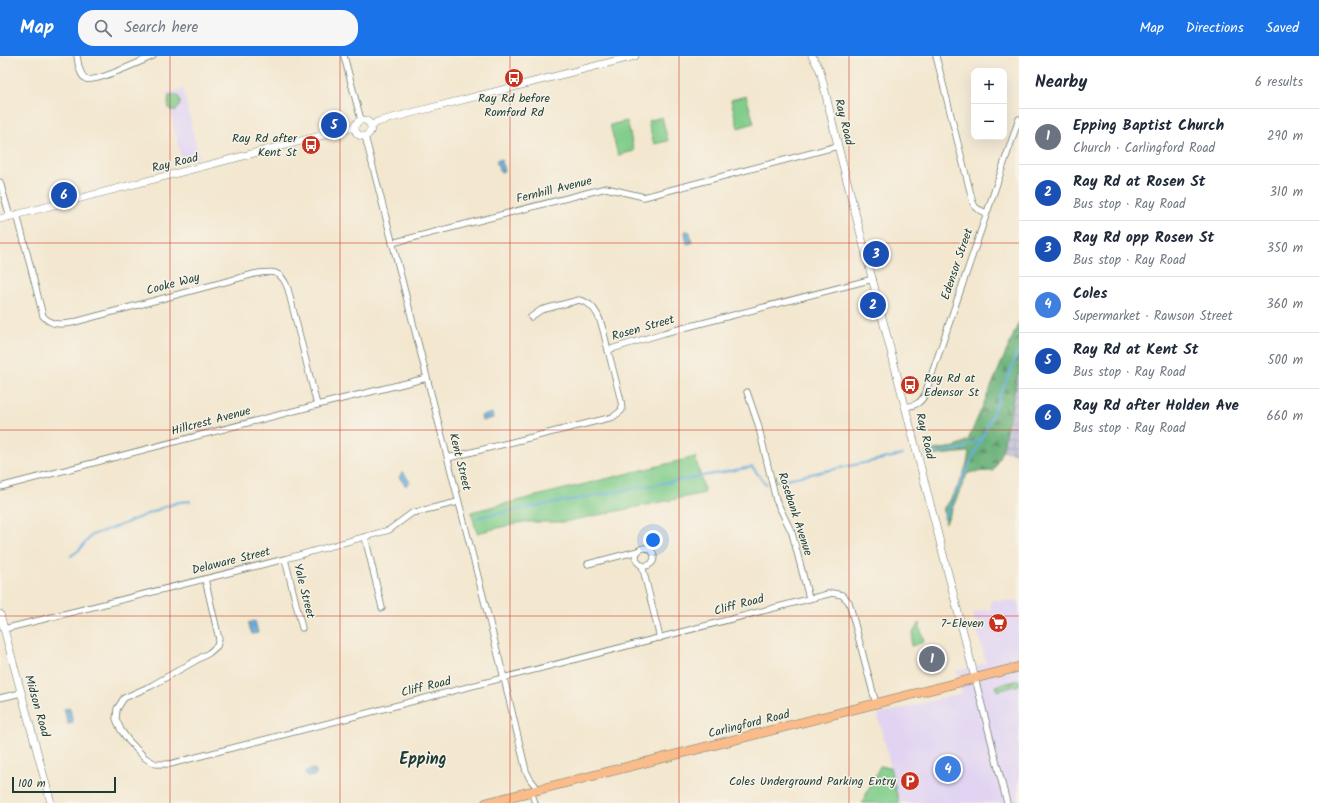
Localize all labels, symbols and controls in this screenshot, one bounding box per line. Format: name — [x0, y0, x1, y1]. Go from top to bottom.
search box — [78, 10, 358, 46]
text: Map — [20, 13, 54, 43]
text: Search here — [124, 16, 198, 40]
icon: search — [92, 17, 114, 39]
text: Map — [1139, 17, 1164, 39]
text: Directions — [1186, 17, 1244, 39]
text: Saved — [1266, 17, 1299, 39]
bus stop icon: Ray Rd before Romford Rd — [503, 67, 525, 89]
map controls — [971, 68, 1007, 140]
button: + — [971, 68, 1007, 104]
text: Nearby — [1035, 69, 1087, 96]
text: 6 results — [1255, 72, 1303, 93]
place label: Ray Rd before Romford Rd — [478, 89, 551, 122]
street label: Ray Road — [829, 97, 859, 148]
button: − — [971, 104, 1007, 140]
pin: 5 — [321, 110, 347, 140]
text: Epping Baptist Church — [1073, 114, 1224, 138]
text: 1 — [1046, 126, 1050, 147]
text: 290 m — [1267, 126, 1303, 147]
place label: Ray Rd after Kent St — [232, 129, 298, 162]
bus stop icon: Ray Rd after Kent St — [300, 134, 322, 156]
text: Church · Carlingford Road — [1073, 138, 1215, 159]
street label: Ray Road — [150, 148, 201, 178]
text: Ray Rd at Rosen St — [1073, 170, 1206, 194]
street label: Fernhill Avenue — [514, 171, 594, 209]
pin: 6 — [51, 180, 77, 210]
text: 2 — [1044, 182, 1052, 203]
text: 310 m — [1269, 182, 1303, 203]
text: Bus stop · Ray Road — [1073, 194, 1186, 215]
street label: Edensor Street — [936, 225, 978, 302]
text: Ray Rd opp Rosen St — [1073, 226, 1214, 250]
text: 3 — [1044, 238, 1052, 259]
text: 350 m — [1267, 238, 1303, 259]
pin: 3 — [863, 239, 889, 269]
text: Bus stop · Ray Road — [1073, 250, 1186, 271]
street label: Cooke Way — [144, 268, 202, 300]
text: Coles — [1073, 282, 1107, 306]
pin: 2 — [860, 290, 886, 320]
text: 4 — [1044, 294, 1052, 315]
text: 360 m — [1266, 294, 1303, 315]
text: Supermarket · Rawson Street — [1073, 306, 1233, 327]
street label: Rosen Street — [609, 310, 677, 346]
text: Ray Rd at Kent St — [1073, 338, 1199, 362]
text: 5 — [1045, 350, 1051, 371]
text: 500 m — [1267, 350, 1303, 371]
text: Bus stop · Ray Road — [1073, 362, 1186, 383]
place label: Ray Rd at Edensor St — [924, 369, 980, 402]
bus stop icon: Ray Rd at Edensor St — [899, 374, 921, 396]
text: Ray Rd after Holden Ave — [1073, 394, 1239, 418]
street label: Hillcrest Avenue — [169, 401, 253, 441]
text: 6 — [1044, 406, 1052, 427]
text: 660 m — [1266, 406, 1303, 427]
street label: Ray Road — [910, 411, 940, 462]
text: Bus stop · Ray Road — [1073, 418, 1186, 439]
street label: Kent Street — [444, 431, 476, 493]
street label: Rosebank Avenue — [773, 470, 818, 559]
your location — [643, 530, 663, 550]
street label: Delaware Street — [190, 542, 272, 580]
street label: Yale Street — [288, 561, 320, 621]
street label: Cliff Road — [712, 589, 767, 621]
supermarket icon: 7-Eleven — [987, 612, 1009, 634]
place label: 7-Eleven — [941, 614, 984, 633]
pin: 1 — [919, 644, 945, 674]
street label: Cliff Road — [399, 671, 454, 702]
street label: Midson Road — [19, 673, 55, 740]
street label: Carlingford Road — [706, 704, 793, 743]
district label: Epping — [400, 747, 446, 772]
pin: 4 — [935, 754, 961, 784]
parking icon: Coles Underground Parking Entry — [899, 770, 921, 792]
place label: Coles Underground Parking Entry — [729, 772, 896, 791]
scale bar — [12, 775, 116, 794]
text: 100 m — [18, 775, 46, 793]

